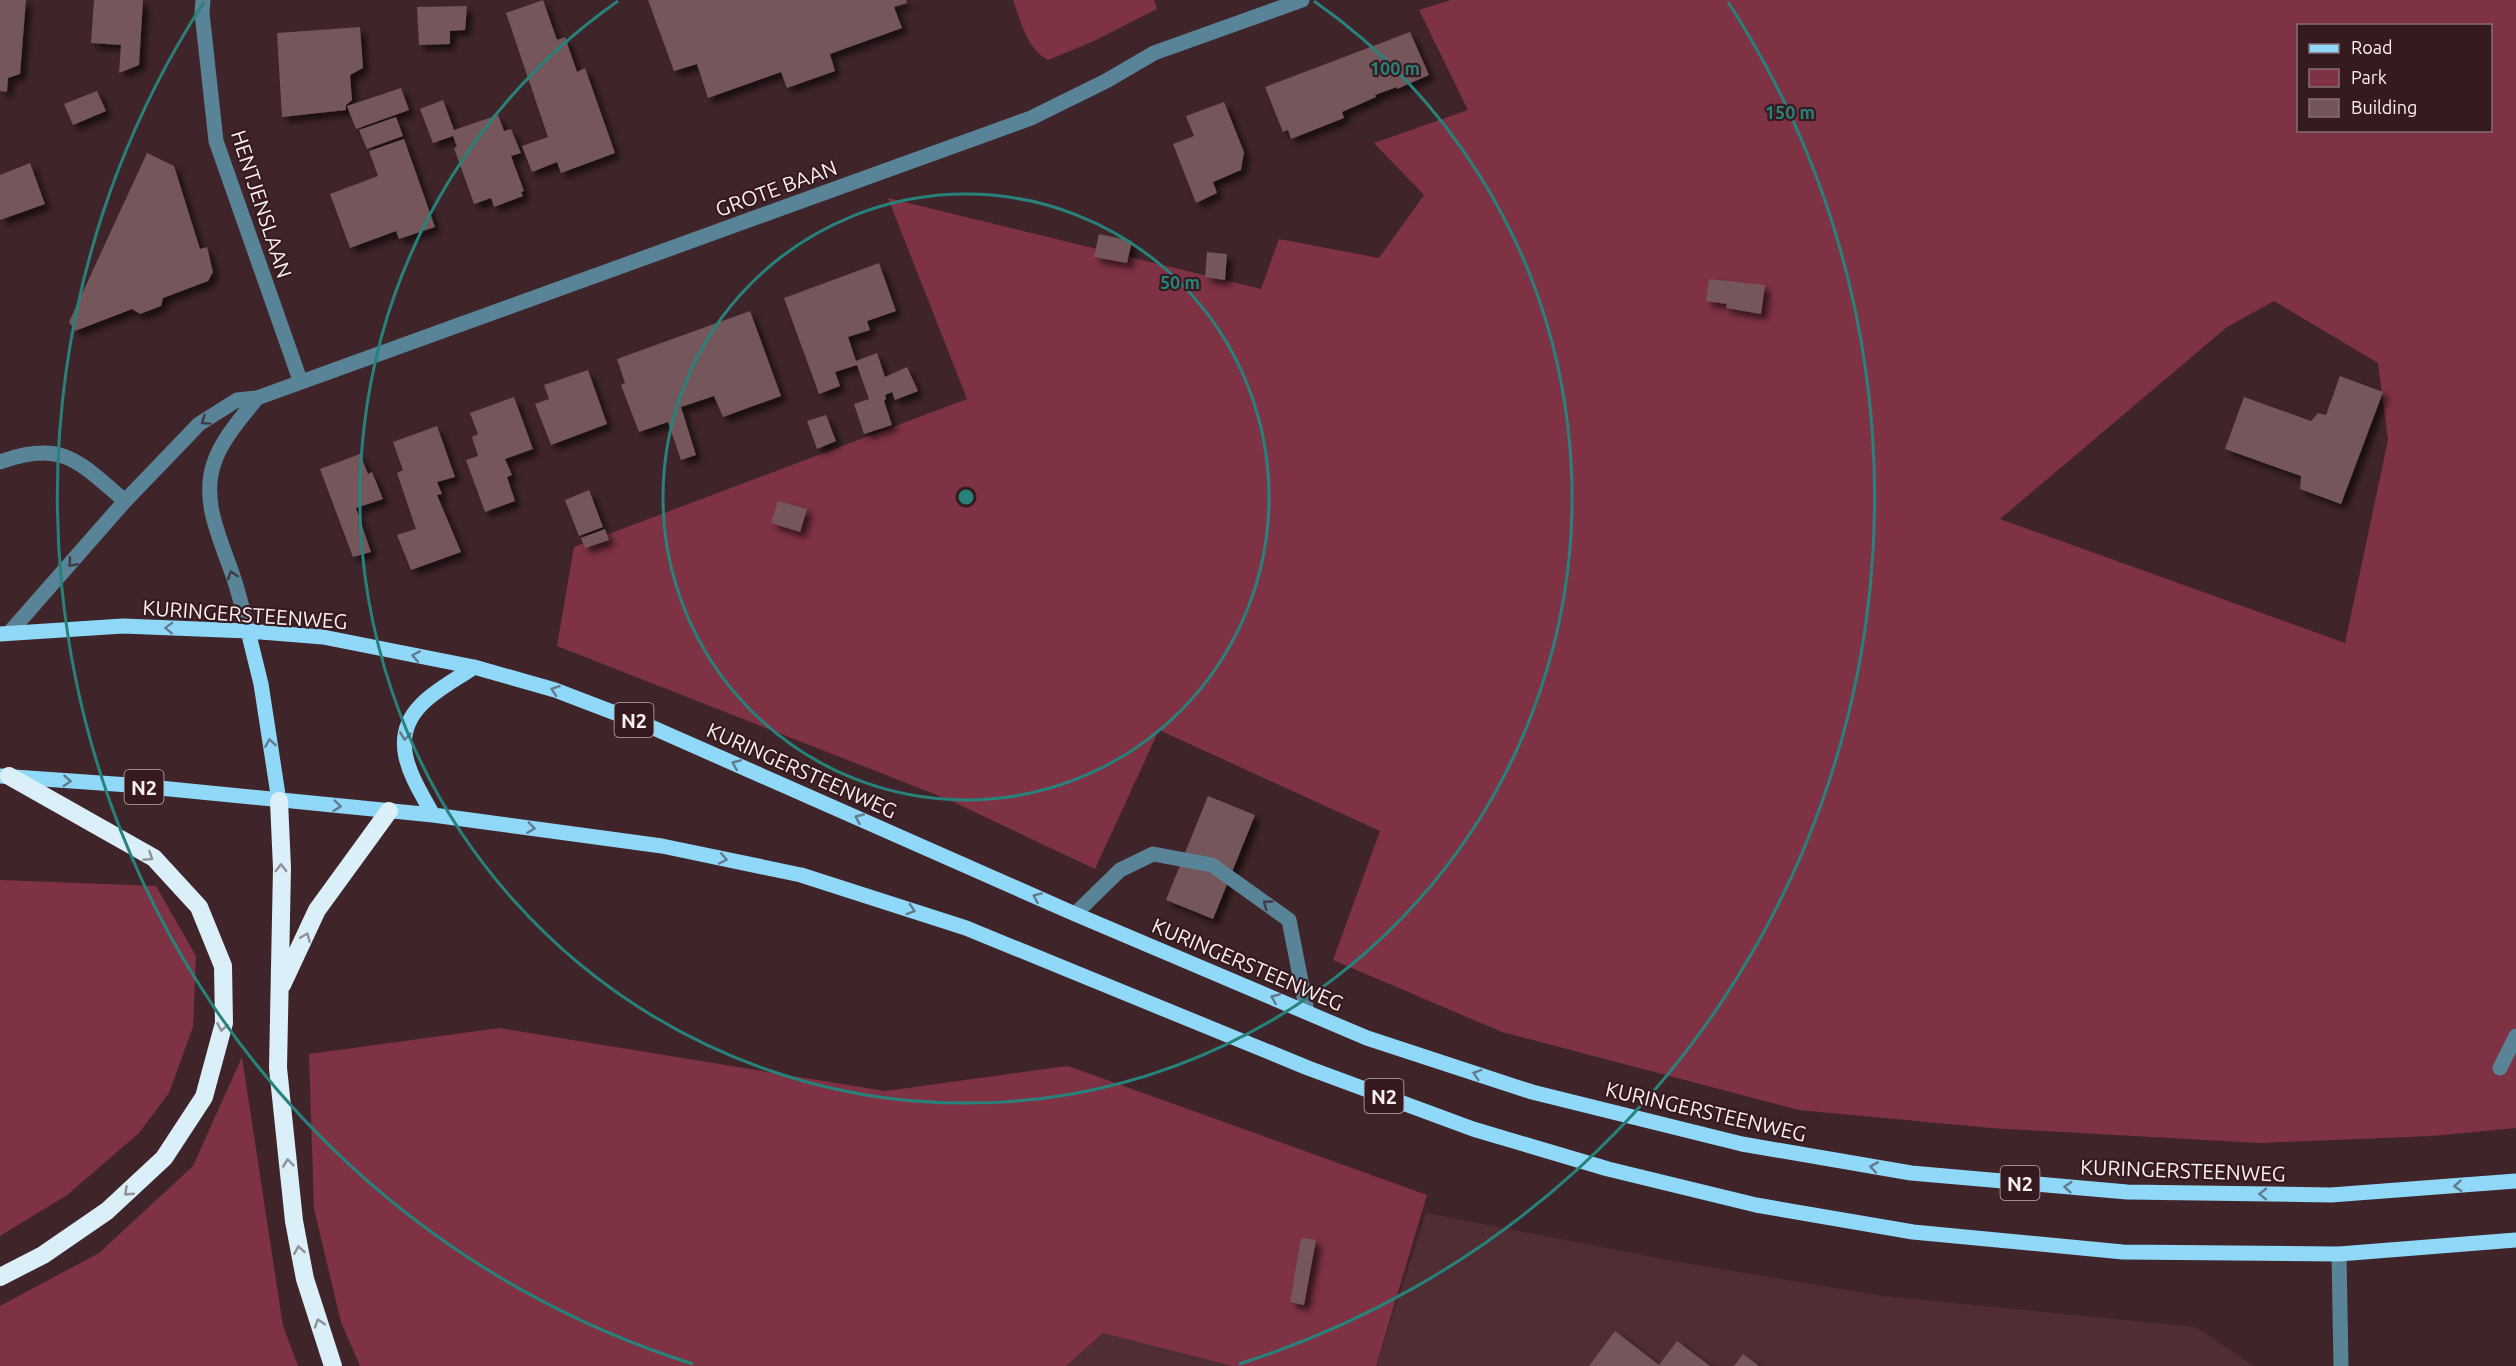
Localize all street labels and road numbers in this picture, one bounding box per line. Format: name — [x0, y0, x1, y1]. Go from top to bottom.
street label: HENTJENSLAAN — [227, 127, 297, 281]
street label: GROTE BAAN — [712, 155, 840, 221]
street label: KURINGERSTEENWEG — [142, 595, 348, 633]
road number: N2 — [614, 703, 654, 737]
street label: KURINGERSTEENWEG — [703, 717, 901, 823]
road number: N2 — [124, 770, 164, 804]
street label: KURINGERSTEENWEG — [1149, 913, 1347, 1015]
street label: KURINGERSTEENWEG — [1603, 1076, 1809, 1146]
road number: N2 — [1364, 1079, 1404, 1113]
street label: KURINGERSTEENWEG — [2080, 1154, 2286, 1186]
road number: N2 — [2000, 1166, 2040, 1200]

